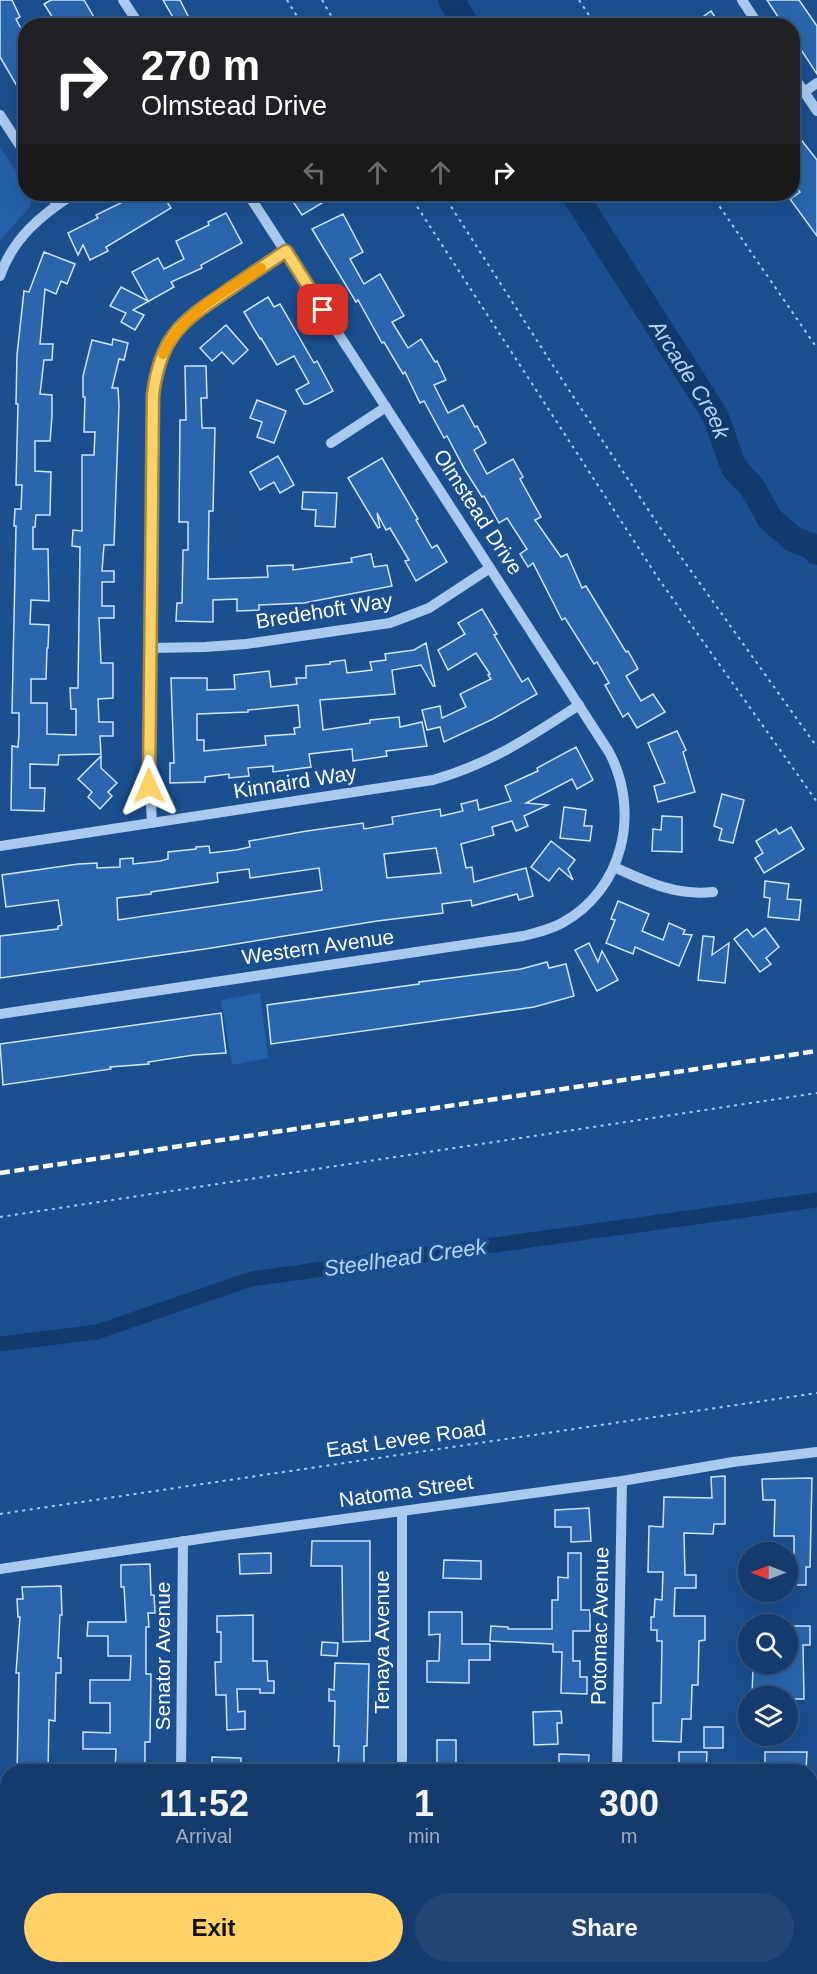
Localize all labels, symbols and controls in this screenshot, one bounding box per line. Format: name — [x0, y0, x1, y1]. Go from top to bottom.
icon: right — [42, 42, 120, 120]
text: 270 m — [141, 42, 260, 89]
text: Olmstead Drive — [141, 91, 327, 121]
icon: left — [298, 156, 331, 189]
icon: ahead — [361, 156, 394, 189]
icon: ahead — [424, 156, 457, 189]
icon: right — [487, 156, 520, 189]
pin — [297, 284, 348, 335]
icon: arrive — [306, 293, 339, 326]
water label: Arcade Creek — [644, 314, 735, 443]
street label: Olmstead Drive — [429, 445, 527, 579]
street label: Bredehoft Way — [254, 588, 394, 633]
position arrow — [117, 754, 181, 818]
street label: Kinnaird Way — [232, 760, 358, 803]
street label: Western Avenue — [240, 924, 395, 969]
water label: Steelhead Creek — [322, 1234, 489, 1281]
street label: East Levee Road — [325, 1416, 487, 1461]
street label: Natoma Street — [337, 1470, 475, 1511]
north arrow — [738, 1542, 798, 1602]
map controls — [738, 1542, 798, 1746]
street label: Potomac Avenue — [587, 1547, 612, 1705]
street label: Tenaya Avenue — [370, 1570, 393, 1714]
street label: Senator Avenue — [151, 1581, 174, 1731]
button: search — [738, 1614, 798, 1674]
button: layers — [738, 1686, 798, 1746]
text: 11:52 — [159, 1783, 249, 1824]
text: 1 — [414, 1783, 434, 1824]
text: 300 — [599, 1783, 659, 1824]
text: Arrival — [176, 1825, 232, 1847]
text: min — [408, 1825, 440, 1847]
text: m — [621, 1825, 637, 1847]
button: Exit — [24, 1893, 403, 1962]
button: Share — [415, 1893, 794, 1962]

